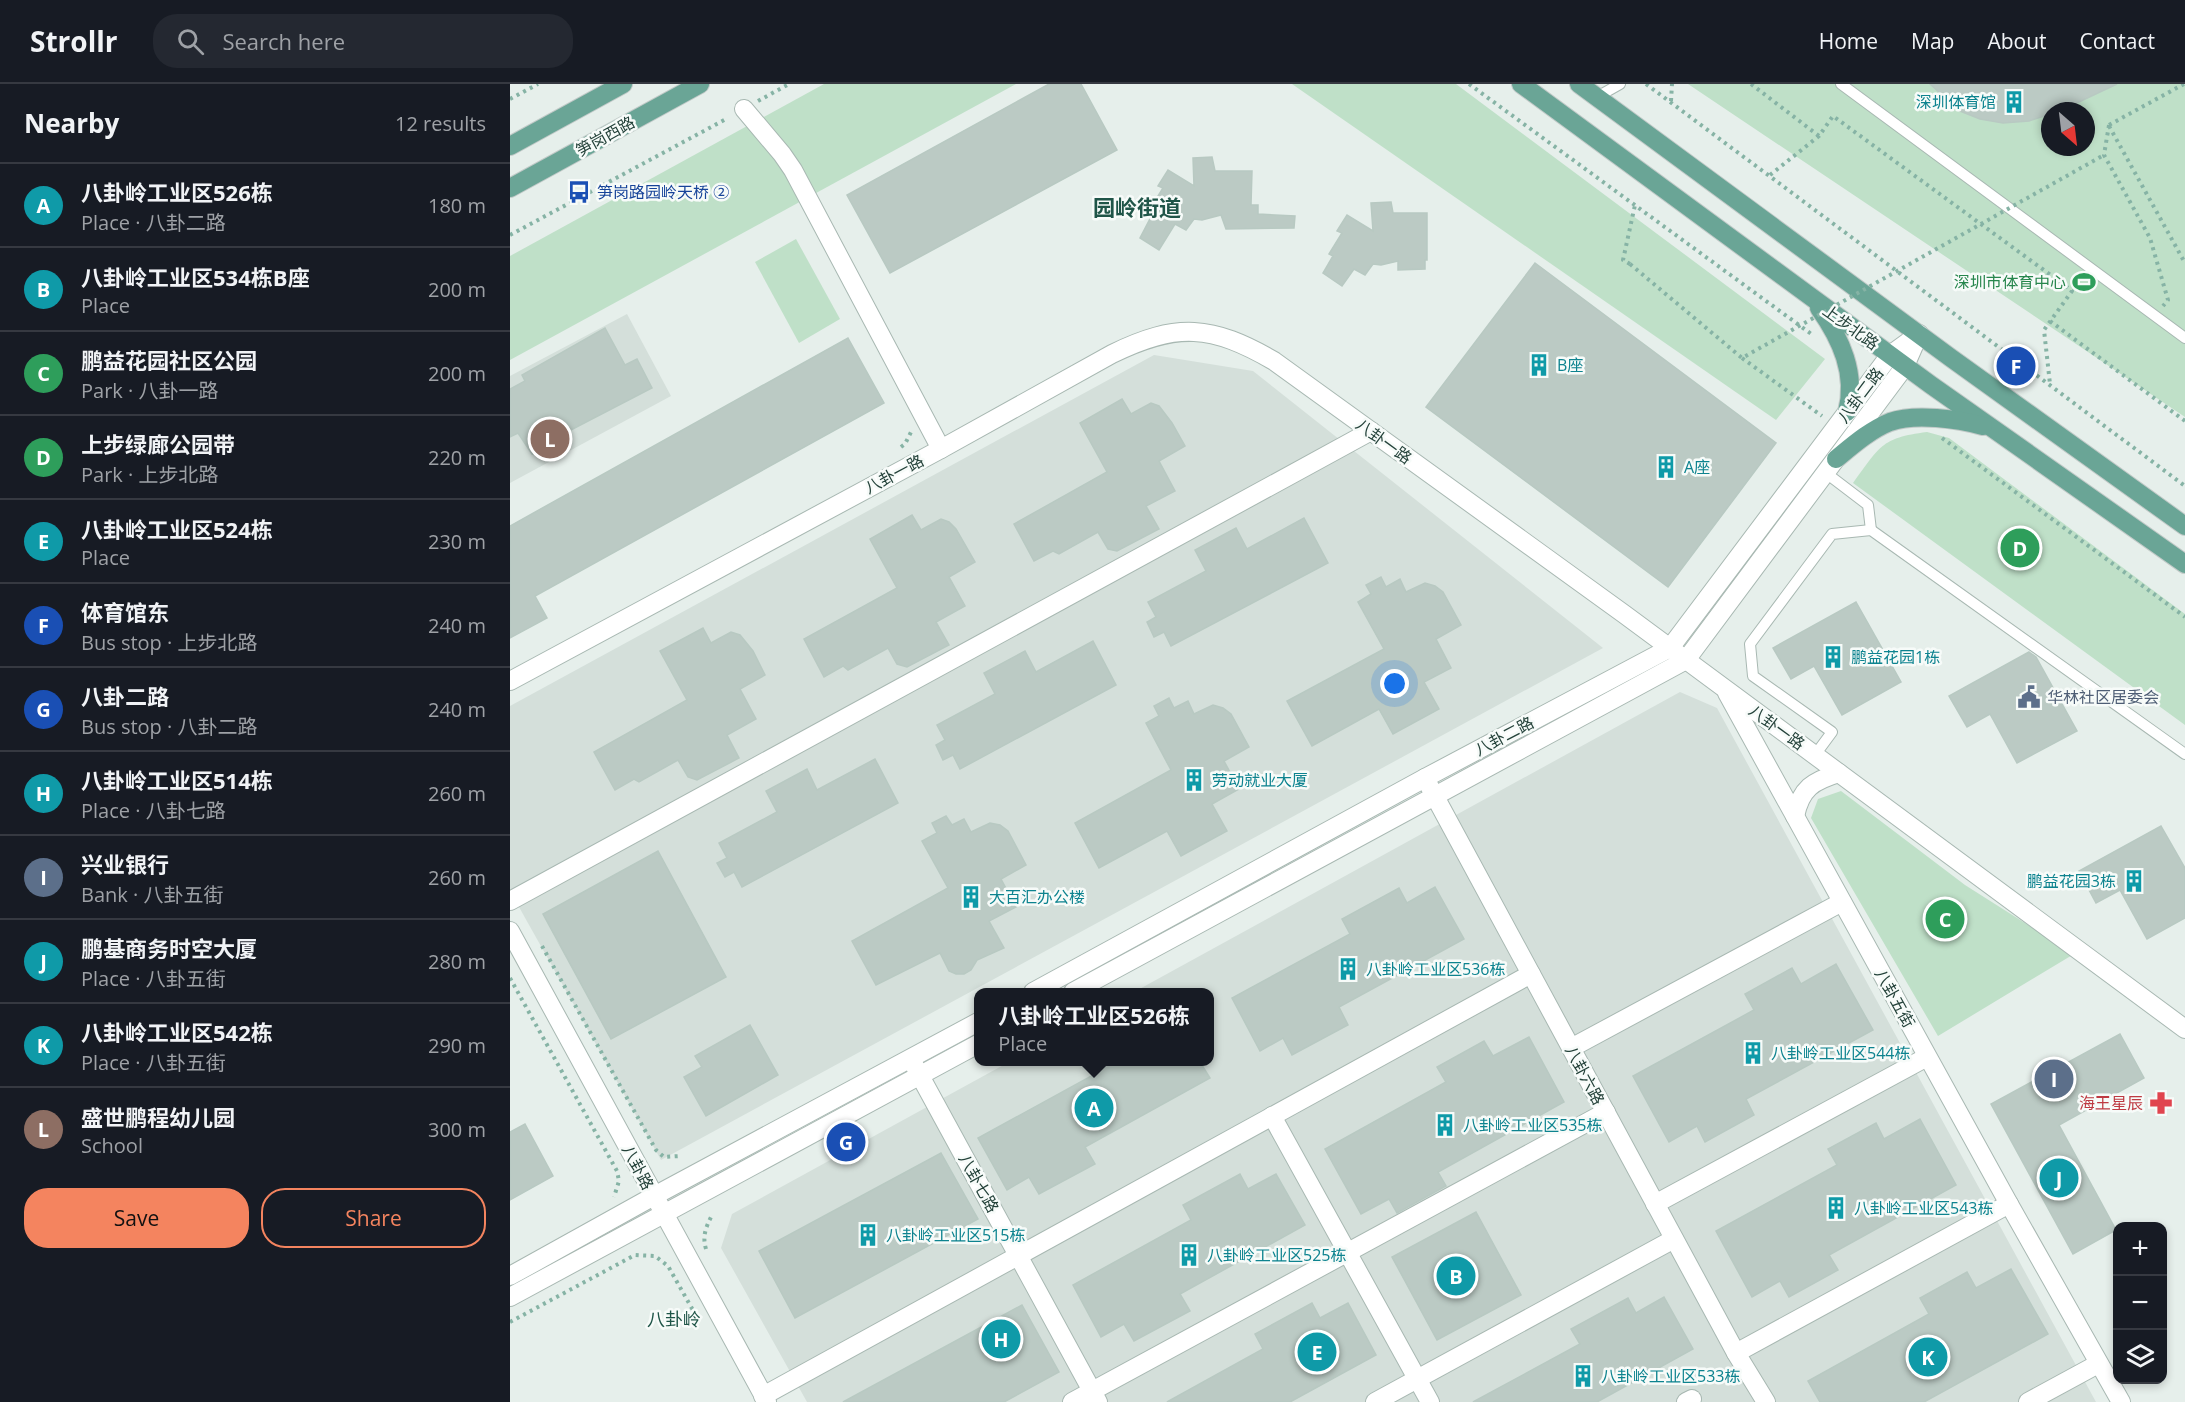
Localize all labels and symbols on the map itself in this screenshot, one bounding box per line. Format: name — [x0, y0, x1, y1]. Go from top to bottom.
building icon: 深圳体育馆 — [2001, 89, 2027, 115]
place label: 深圳体育馆 — [1916, 91, 1996, 113]
north arrow — [2041, 102, 2095, 156]
street label: 笋岗西路 — [572, 111, 638, 161]
bus stop icon: 笋岗路园岭天桥 ② — [566, 179, 592, 205]
place label: 笋岗路园岭天桥 ② — [597, 181, 729, 203]
district label: 园岭街道 — [1093, 192, 1181, 222]
sports icon: 深圳市体育中心 — [2071, 269, 2097, 295]
place label: 深圳市体育中心 — [1954, 271, 2066, 293]
street label: 上步北路 — [1819, 299, 1883, 355]
pin: F — [1996, 344, 2036, 388]
building icon: B座 — [1526, 352, 1552, 378]
place label: B座 — [1557, 354, 1583, 376]
street label: 八卦二路 — [1832, 363, 1888, 427]
street label: 八卦一路 — [1352, 413, 1416, 469]
pin: L — [530, 416, 570, 462]
street label: 八卦一路 — [861, 449, 927, 499]
building icon: A座 — [1653, 454, 1679, 480]
place label: A座 — [1684, 456, 1710, 478]
pin: D — [2000, 526, 2040, 570]
building icon: 鹏益花园1栋 — [1820, 644, 1846, 670]
place label: 鹏益花园1栋 — [1851, 646, 1940, 668]
your location — [1380, 669, 1409, 698]
public building icon: 华林社区居委会 — [2016, 684, 2042, 710]
place label: 华林社区居委会 — [2047, 686, 2159, 708]
street label: 八卦一路 — [1745, 699, 1809, 755]
street label: 八卦二路 — [1471, 711, 1537, 761]
building icon: 劳动就业大厦 — [1181, 767, 1207, 793]
place label: 劳动就业大厦 — [1212, 769, 1308, 791]
building icon: 鹏益花园3栋 — [2121, 868, 2147, 894]
place label: 鹏益花园3栋 — [2027, 870, 2116, 892]
building icon: 大百汇办公楼 — [958, 884, 984, 910]
place label: 大百汇办公楼 — [989, 886, 1085, 908]
pin: C — [1926, 896, 1964, 942]
building icon: 八卦岭工业区536栋 — [1335, 956, 1361, 982]
place label: 八卦岭工业区536栋 — [1366, 958, 1505, 980]
street label: 八卦五街 — [1870, 965, 1920, 1031]
building icon: 八卦岭工业区544栋 — [1740, 1040, 1766, 1066]
street label: 八卦六路 — [1560, 1042, 1610, 1108]
place label: 八卦岭工业区544栋 — [1771, 1042, 1910, 1064]
pin: I — [2034, 1056, 2074, 1102]
pin: A — [1074, 1086, 1114, 1130]
pharmacy icon: 海王星辰 — [2148, 1090, 2174, 1116]
place label: 海王星辰 — [2079, 1092, 2143, 1114]
building icon: 八卦岭工业区535栋 — [1432, 1112, 1458, 1138]
place label: 八卦岭工业区535栋 — [1463, 1114, 1602, 1136]
pin: G — [826, 1120, 866, 1164]
street label: 八卦路 — [617, 1141, 659, 1193]
street label: 八卦七路 — [954, 1150, 1004, 1216]
pin: J — [2040, 1156, 2078, 1200]
building icon: 八卦岭工业区543栋 — [1823, 1195, 1849, 1221]
place label: 八卦岭工业区543栋 — [1854, 1197, 1993, 1219]
building icon: 八卦岭工业区515栋 — [855, 1222, 881, 1248]
place label: 八卦岭工业区515栋 — [886, 1224, 1025, 1246]
building icon: 八卦岭工业区525栋 — [1176, 1242, 1202, 1268]
place label: 八卦岭工业区525栋 — [1207, 1244, 1346, 1266]
pin: B — [1436, 1254, 1476, 1298]
district label: 八卦岭 — [647, 1307, 701, 1331]
pin: H — [982, 1316, 1020, 1362]
pin: E — [1298, 1330, 1336, 1374]
pin: K — [1908, 1334, 1948, 1380]
building icon: 八卦岭工业区533栋 — [1570, 1363, 1596, 1389]
place label: 八卦岭工业区533栋 — [1601, 1365, 1740, 1387]

